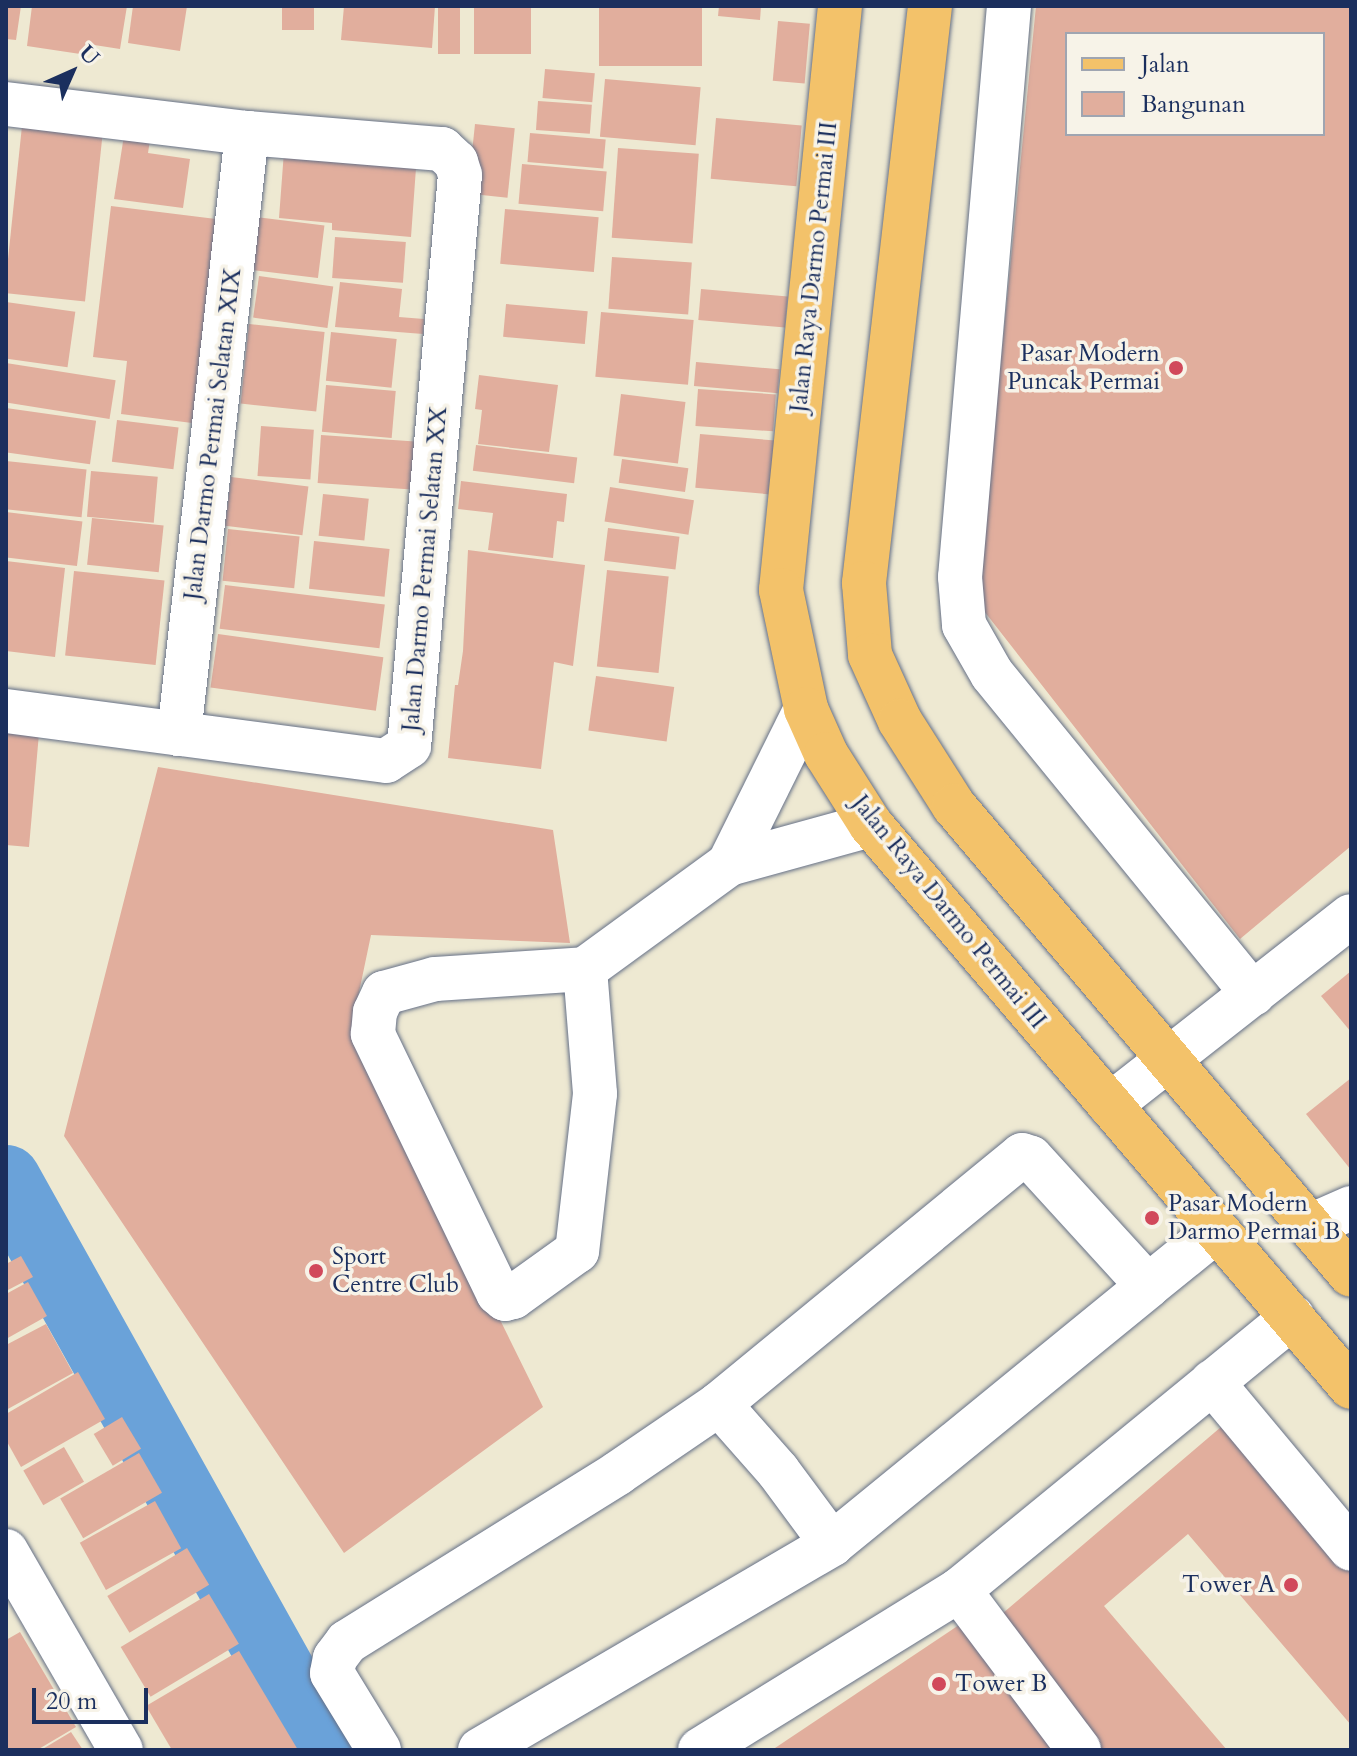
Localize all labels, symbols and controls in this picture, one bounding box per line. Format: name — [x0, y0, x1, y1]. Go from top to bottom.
north arrow — [32, 32, 112, 112]
legend — [1065, 32, 1325, 136]
text: U — [72, 38, 106, 72]
text: Jalan — [1141, 48, 1190, 81]
text: Bangunan — [1141, 88, 1246, 121]
street label: Jalan Raya Darmo Permai III — [784, 120, 844, 414]
street label: Jalan Darmo Permai Selatan XIX — [178, 266, 248, 602]
place label: Pasar Modern Puncak Permai — [1007, 340, 1160, 396]
marker: Pasar Modern Puncak Permai — [1167, 359, 1185, 377]
street label: Jalan Darmo Permai Selatan XX — [396, 405, 454, 733]
street label: Jalan Raya Darmo Permai III — [846, 789, 1052, 1035]
place label: Pasar Modern Darmo Permai B — [1168, 1190, 1340, 1246]
marker: Pasar Modern Darmo Permai B — [1143, 1209, 1161, 1227]
place label: Sport Centre Club — [332, 1243, 459, 1299]
marker: Sport Centre Club — [307, 1262, 325, 1280]
place label: Tower A — [1182, 1571, 1275, 1599]
marker: Tower A — [1282, 1576, 1300, 1594]
place label: Tower B — [955, 1670, 1047, 1698]
scale bar — [36, 1672, 152, 1722]
marker: Tower B — [930, 1675, 948, 1693]
text: 20 m — [46, 1685, 97, 1718]

